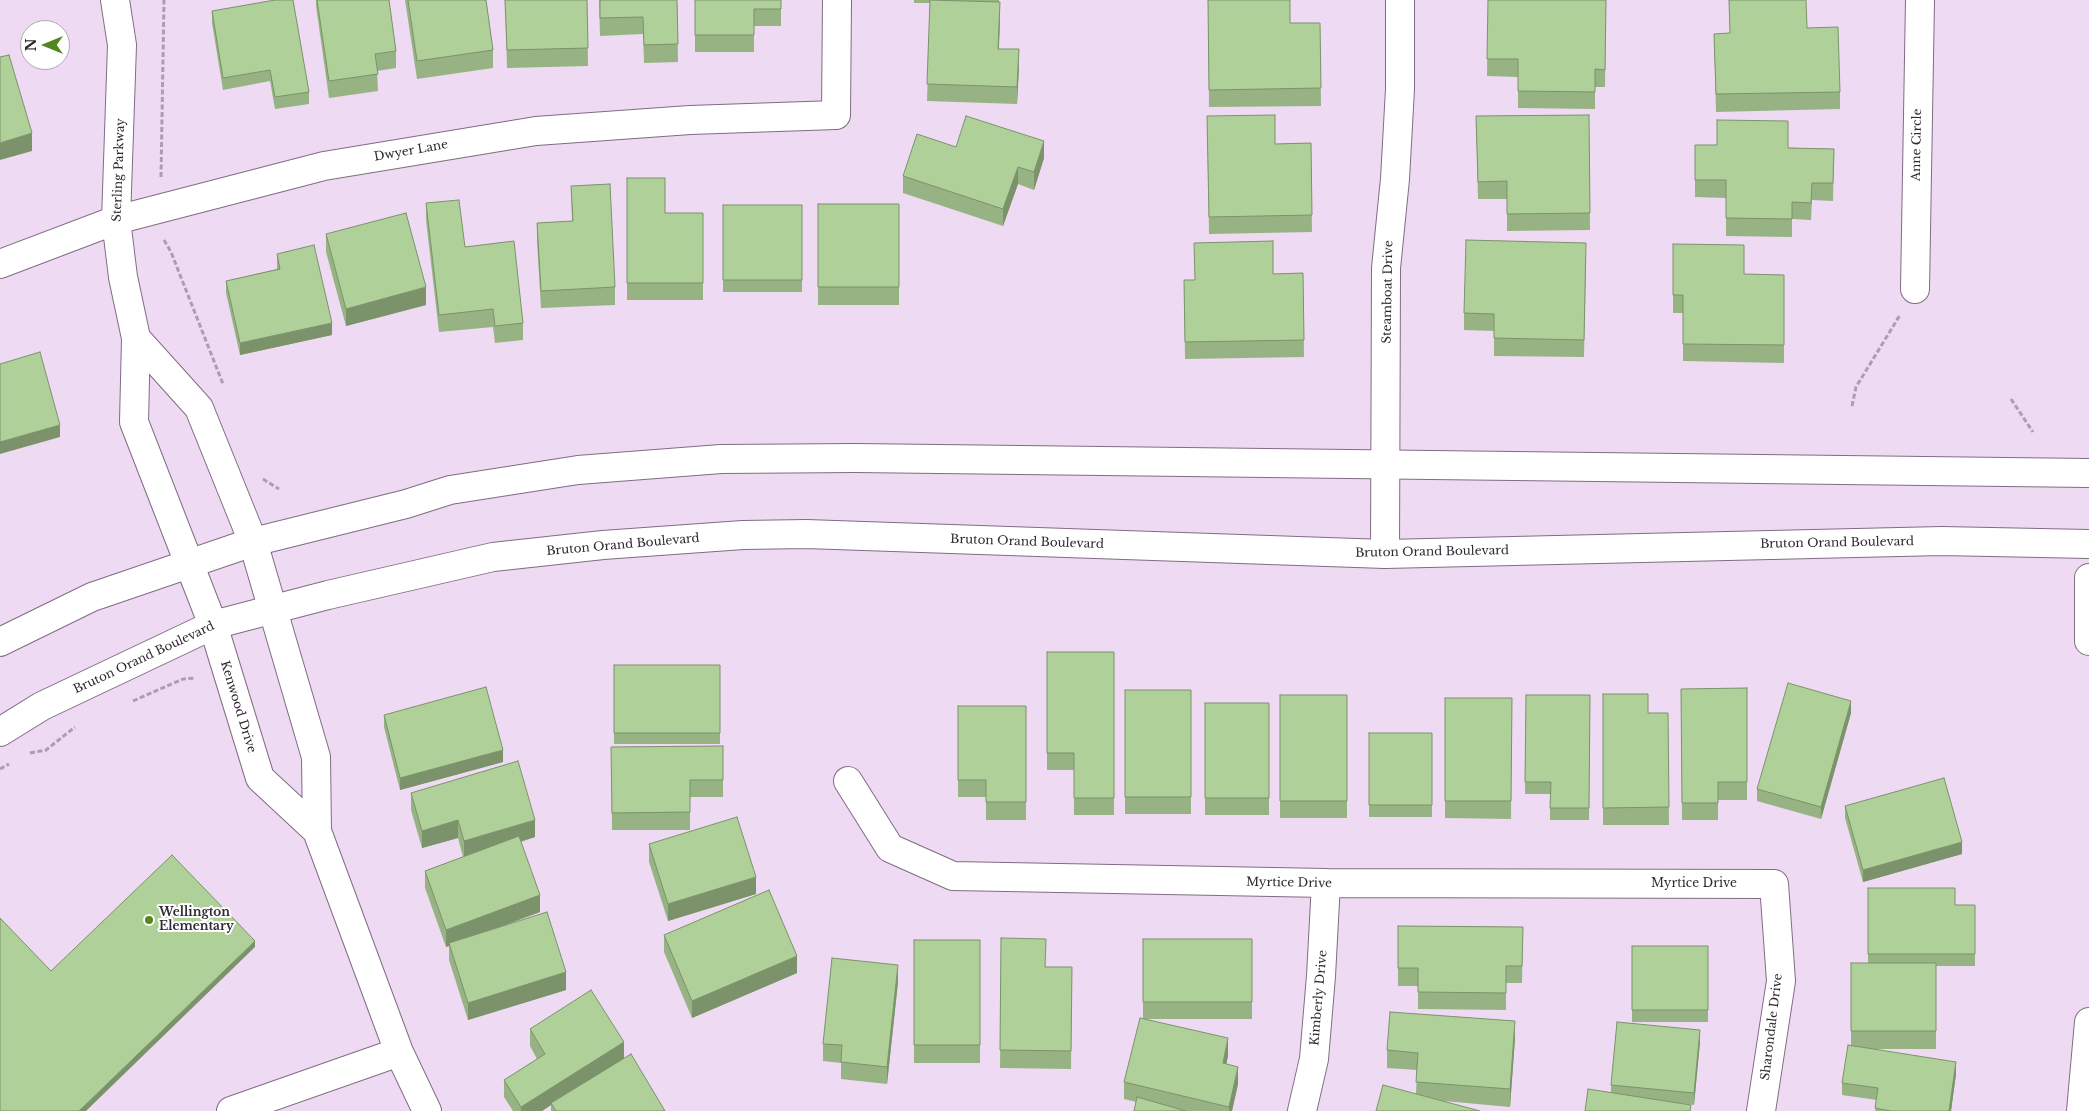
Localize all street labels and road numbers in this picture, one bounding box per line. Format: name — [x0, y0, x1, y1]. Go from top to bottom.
street label: Anne Circle — [1909, 109, 1925, 181]
street label: Sterling Parkway — [110, 118, 128, 222]
street label: Dwyer Lane — [373, 137, 449, 165]
street label: Steamboat Drive — [1380, 240, 1396, 344]
street label: Bruton Orand Boulevard — [546, 531, 700, 559]
street label: Bruton Orand Boulevard — [950, 532, 1104, 552]
street label: Bruton Orand Boulevard — [1760, 534, 1914, 552]
street label: Bruton Orand Boulevard — [1355, 543, 1509, 561]
street label: Bruton Orand Boulevard — [71, 619, 217, 697]
street label: Kenwood Drive — [217, 659, 259, 755]
street label: Myrtice Drive — [1246, 875, 1332, 891]
street label: Myrtice Drive — [1651, 877, 1737, 891]
street label: Kimberly Drive — [1308, 950, 1330, 1046]
street label: Sharondale Drive — [1758, 973, 1786, 1081]

